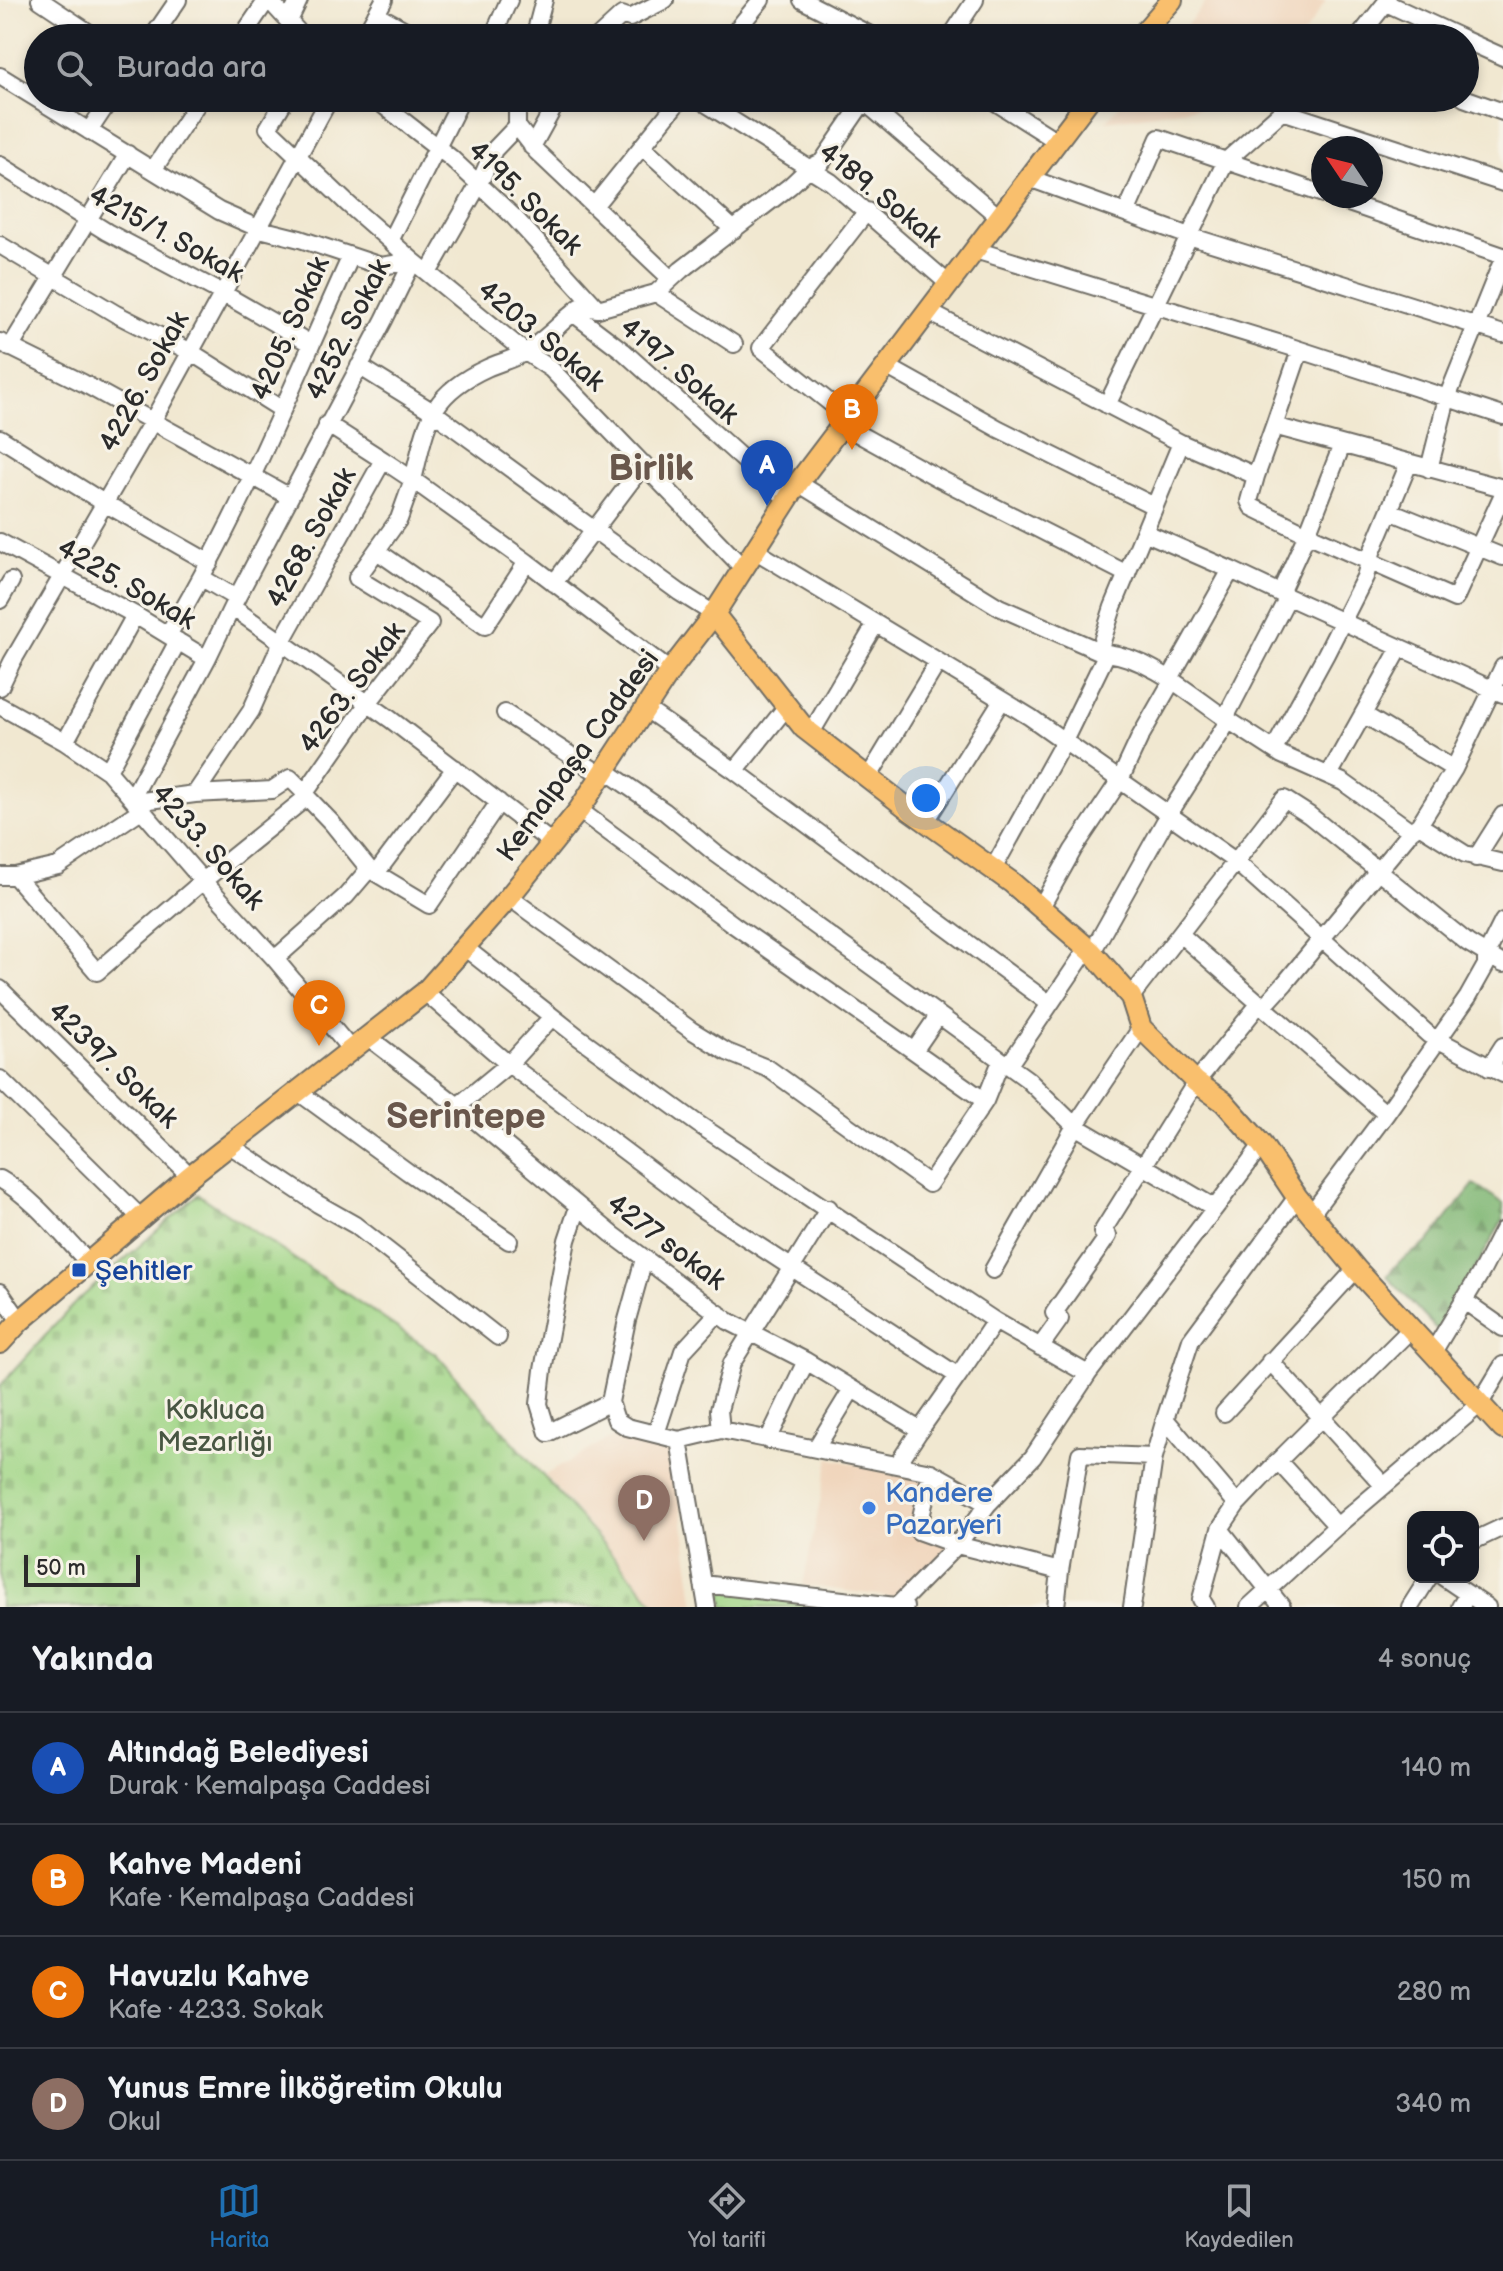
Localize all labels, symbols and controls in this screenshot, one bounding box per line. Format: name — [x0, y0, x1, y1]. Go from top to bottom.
search box — [24, 24, 1479, 112]
icon: search — [52, 46, 96, 90]
text: Burada ara — [116, 50, 267, 86]
street label: 4195. Sokak — [461, 134, 589, 262]
street label: 4189. Sokak — [812, 136, 948, 255]
north arrow — [1311, 136, 1383, 208]
street label: 4215/1. Sokak — [83, 178, 250, 290]
street label: 4205. Sokak — [244, 251, 337, 406]
street label: 4252. Sokak — [299, 253, 398, 406]
street label: 4203. Sokak — [471, 274, 611, 399]
street label: 4226. Sokak — [92, 306, 197, 458]
street label: 4197. Sokak — [613, 311, 745, 432]
pin: B — [826, 384, 878, 450]
pin: A — [741, 440, 793, 506]
district label: Birlik — [608, 448, 694, 491]
street label: 4268. Sokak — [259, 462, 363, 614]
street label: 4225. Sokak — [51, 531, 202, 637]
street label: 4263. Sokak — [292, 615, 412, 760]
street label: Kemalpaşa Caddesi — [490, 643, 666, 868]
street label: 4233. Sokak — [144, 777, 272, 917]
your location — [906, 778, 946, 818]
pin: C — [293, 980, 345, 1046]
street label: 42397. Sokak — [41, 995, 185, 1136]
district label: Serintepe — [386, 1096, 546, 1139]
street label: 4277 sokak — [600, 1187, 732, 1298]
place label: Şehitler — [95, 1255, 193, 1288]
marker: Şehitler — [70, 1261, 88, 1279]
park label: Kokluca Mezarlığı — [157, 1394, 273, 1459]
pin: D — [618, 1475, 670, 1541]
place label: Kandere Pazaryeri — [885, 1477, 1002, 1542]
marker: Kandere Pazaryeri — [860, 1499, 878, 1517]
map controls — [1407, 1511, 1479, 1583]
button: locate — [1407, 1511, 1479, 1583]
scale bar — [24, 1551, 140, 1587]
text: 50 m — [36, 1555, 86, 1582]
text: Yakında — [32, 1639, 154, 1680]
text: 4 sonuç — [1378, 1644, 1471, 1675]
text: Altındağ Belediyesi — [108, 1735, 369, 1771]
text: A — [50, 1753, 66, 1784]
text: 140 m — [1401, 1753, 1471, 1784]
text: Durak · Kemalpaşa Caddesi — [108, 1771, 430, 1802]
text: Kahve Madeni — [108, 1847, 302, 1883]
text: B — [49, 1865, 67, 1896]
text: 150 m — [1402, 1865, 1471, 1896]
text: Kafe · Kemalpaşa Caddesi — [108, 1883, 414, 1914]
text: Havuzlu Kahve — [108, 1959, 309, 1995]
text: C — [49, 1977, 67, 2008]
text: 280 m — [1397, 1977, 1471, 2008]
text: Kafe · 4233. Sokak — [108, 1995, 323, 2026]
text: Yunus Emre İlköğretim Okulu — [108, 2071, 503, 2107]
text: D — [49, 2089, 67, 2120]
text: 340 m — [1395, 2089, 1471, 2120]
text: Okul — [108, 2107, 161, 2138]
tab: Harita — [209, 2179, 269, 2254]
tab: Yol tarifi — [688, 2179, 766, 2254]
tab: Kaydedilen — [1184, 2179, 1294, 2254]

